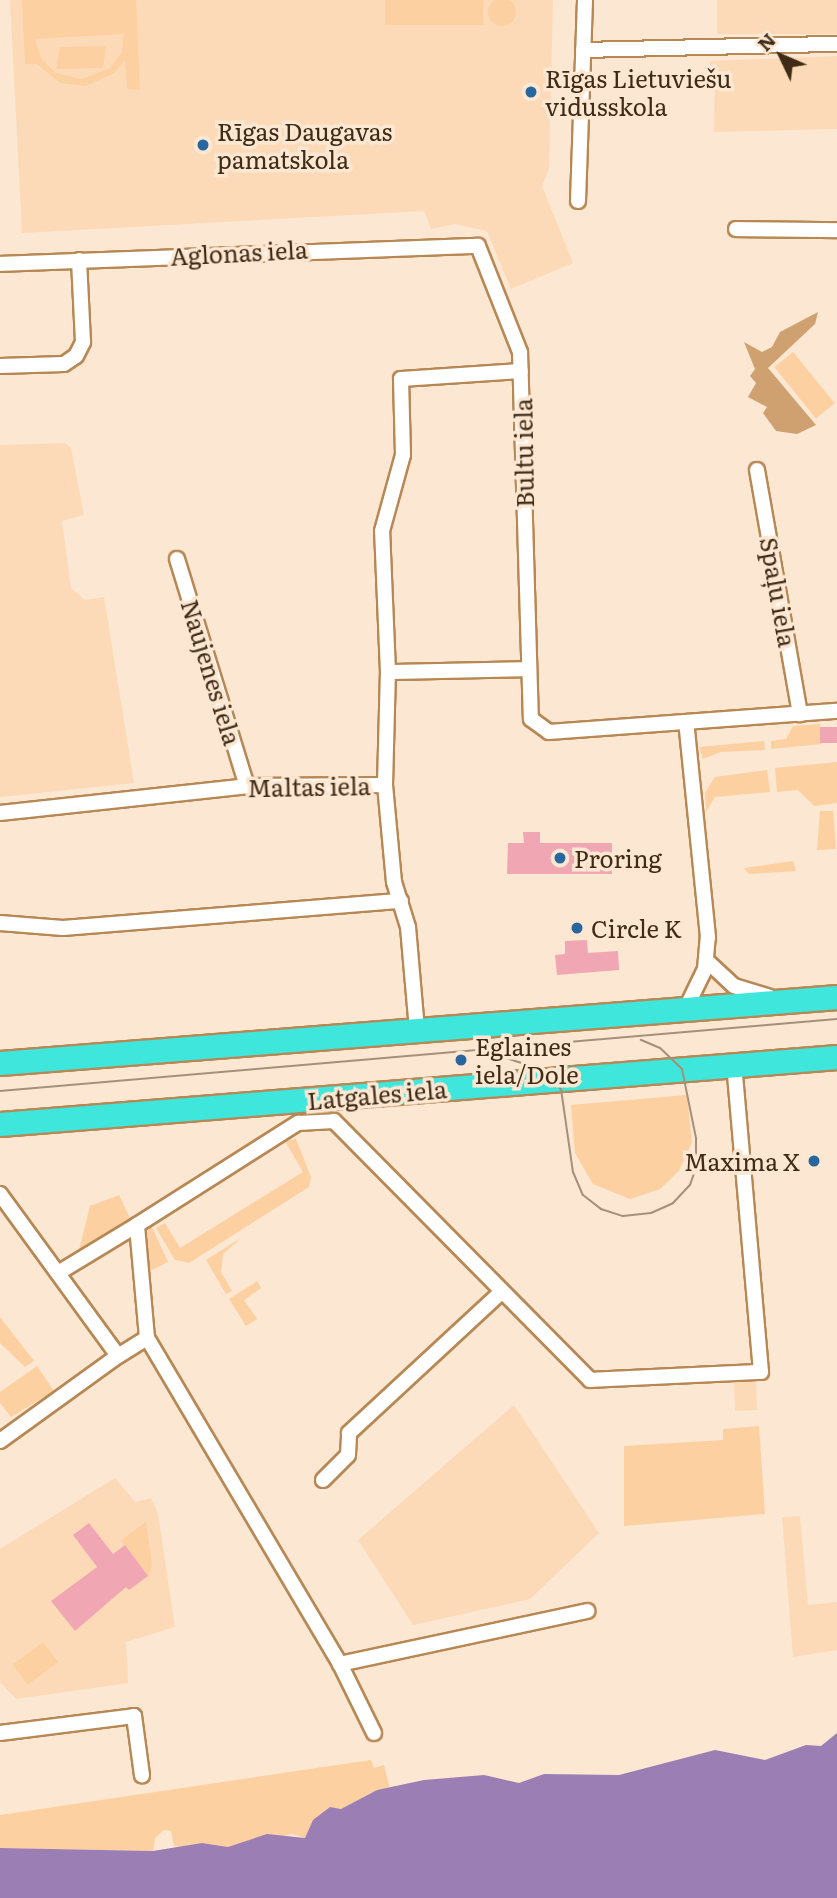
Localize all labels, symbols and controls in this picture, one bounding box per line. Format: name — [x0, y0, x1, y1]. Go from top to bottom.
north arrow — [746, 21, 816, 91]
text: N — [750, 26, 782, 57]
place label: Rīgas Lietuviešu vidusskola — [545, 64, 731, 120]
marker: Rīgas Lietuviešu vidusskola — [523, 84, 539, 100]
place label: Rīgas Daugavas pamatskola — [217, 117, 392, 173]
marker: Rīgas Daugavas pamatskola — [195, 137, 211, 153]
street label: Aglonas iela — [169, 234, 309, 270]
street label: Bultu iela — [508, 398, 538, 508]
street label: Spaļu iela — [755, 535, 803, 649]
street label: Naujenes iela — [176, 596, 248, 748]
street label: Maltas iela — [247, 771, 371, 801]
place label: Proring — [574, 844, 662, 872]
marker: Proring — [552, 850, 568, 866]
place label: Circle K — [591, 914, 682, 942]
marker: Circle K — [569, 920, 585, 936]
place label: Eglaines iela/Dole — [475, 1032, 579, 1088]
marker: Eglaines iela/Dole — [453, 1052, 469, 1068]
street label: Latgales iela — [306, 1074, 448, 1114]
place label: Maxima X — [684, 1147, 800, 1175]
marker: Maxima X — [806, 1153, 822, 1169]

